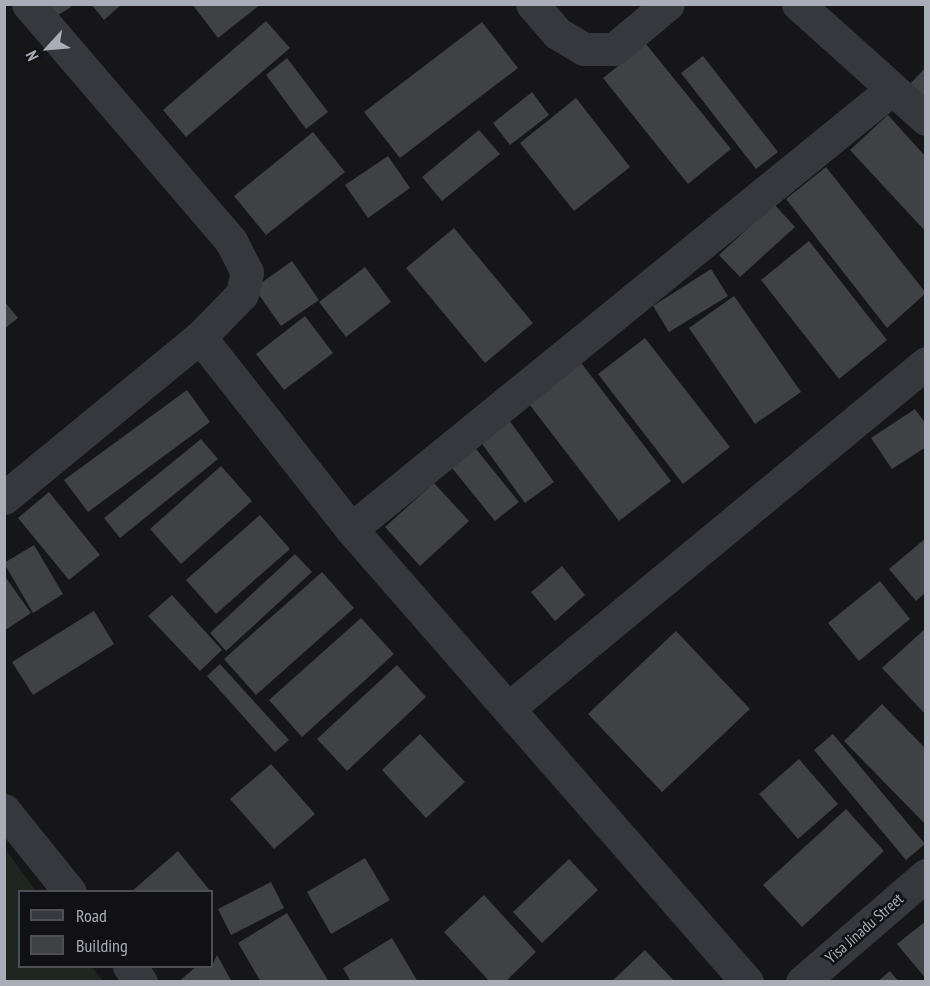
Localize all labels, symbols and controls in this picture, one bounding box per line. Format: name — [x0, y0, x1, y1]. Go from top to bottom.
north arrow — [18, 18, 78, 78]
text: N — [21, 48, 43, 64]
street label: Yisa Jinadu Street — [821, 889, 907, 967]
legend — [18, 890, 213, 968]
text: Road — [76, 904, 107, 927]
text: Building — [76, 934, 128, 957]

